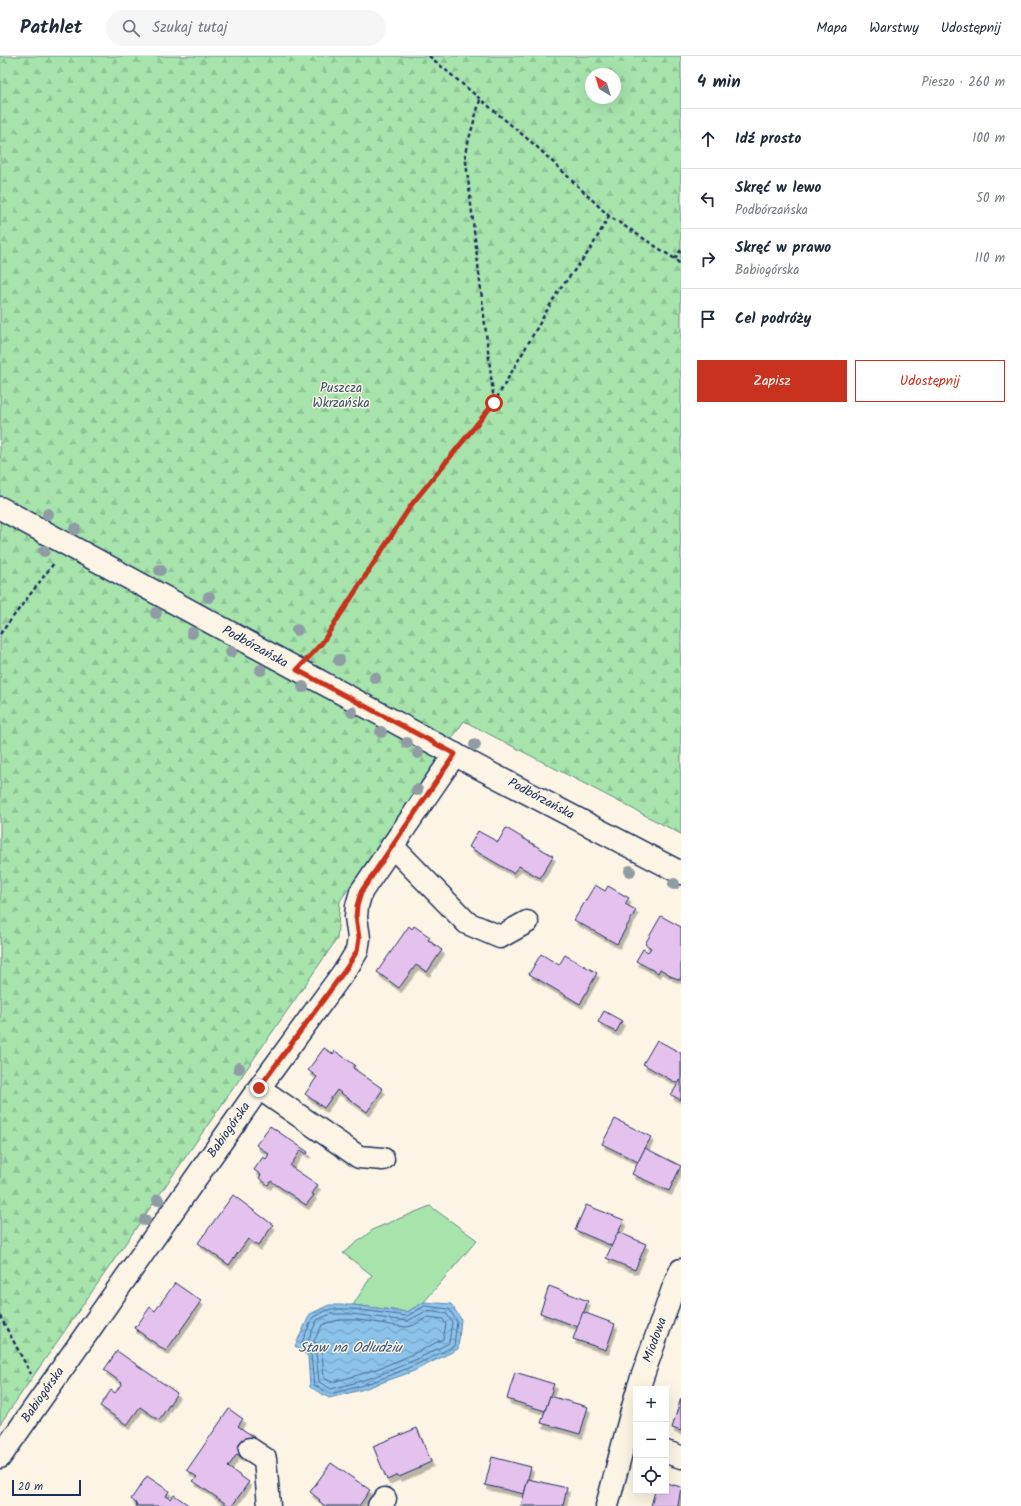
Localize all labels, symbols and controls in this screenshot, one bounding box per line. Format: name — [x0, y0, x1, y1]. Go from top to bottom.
search box — [106, 10, 386, 46]
text: Pathlet — [20, 13, 82, 43]
text: Szukaj tutaj — [152, 16, 228, 40]
icon: search — [120, 17, 142, 39]
text: Mapa — [816, 17, 847, 39]
text: Warstwy — [869, 17, 919, 39]
text: Udostępnij — [941, 17, 1001, 39]
north arrow — [585, 68, 621, 104]
text: 4 min — [697, 69, 741, 96]
text: Pieszo · 260 m — [922, 72, 1005, 93]
text: Idź prosto — [735, 127, 801, 151]
icon: ahead — [697, 128, 719, 150]
text: 100 m — [972, 128, 1005, 149]
text: Skręć w lewo — [735, 176, 821, 200]
icon: left — [697, 188, 719, 210]
text: 50 m — [976, 188, 1005, 209]
text: Podbórzańska — [735, 200, 808, 221]
text: Skręć w prawo — [735, 236, 831, 260]
icon: right — [697, 248, 719, 270]
text: 110 m — [975, 248, 1005, 269]
text: Babiogórska — [735, 260, 799, 281]
text: Cel podróży — [735, 307, 811, 331]
icon: arrive — [697, 308, 719, 330]
button: Zapisz — [697, 360, 847, 402]
button: Udostępnij — [855, 360, 1005, 402]
park label: Puszcza Wkrzańska — [312, 378, 370, 414]
route start — [485, 394, 503, 412]
street label: Podbórzańska — [218, 620, 292, 674]
street label: Podbórzańska — [504, 773, 578, 825]
route end — [250, 1079, 268, 1097]
street label: Babiogórska — [202, 1098, 256, 1162]
street label: Miodowa — [637, 1315, 673, 1365]
water label: Staw na Odludziu — [298, 1337, 404, 1359]
street label: Babiogórska — [16, 1363, 70, 1427]
map controls — [633, 1386, 669, 1494]
button: + — [633, 1386, 669, 1422]
button: − — [633, 1422, 669, 1458]
button: locate — [633, 1458, 669, 1494]
scale bar — [12, 1478, 81, 1497]
text: 20 m — [18, 1478, 43, 1496]

